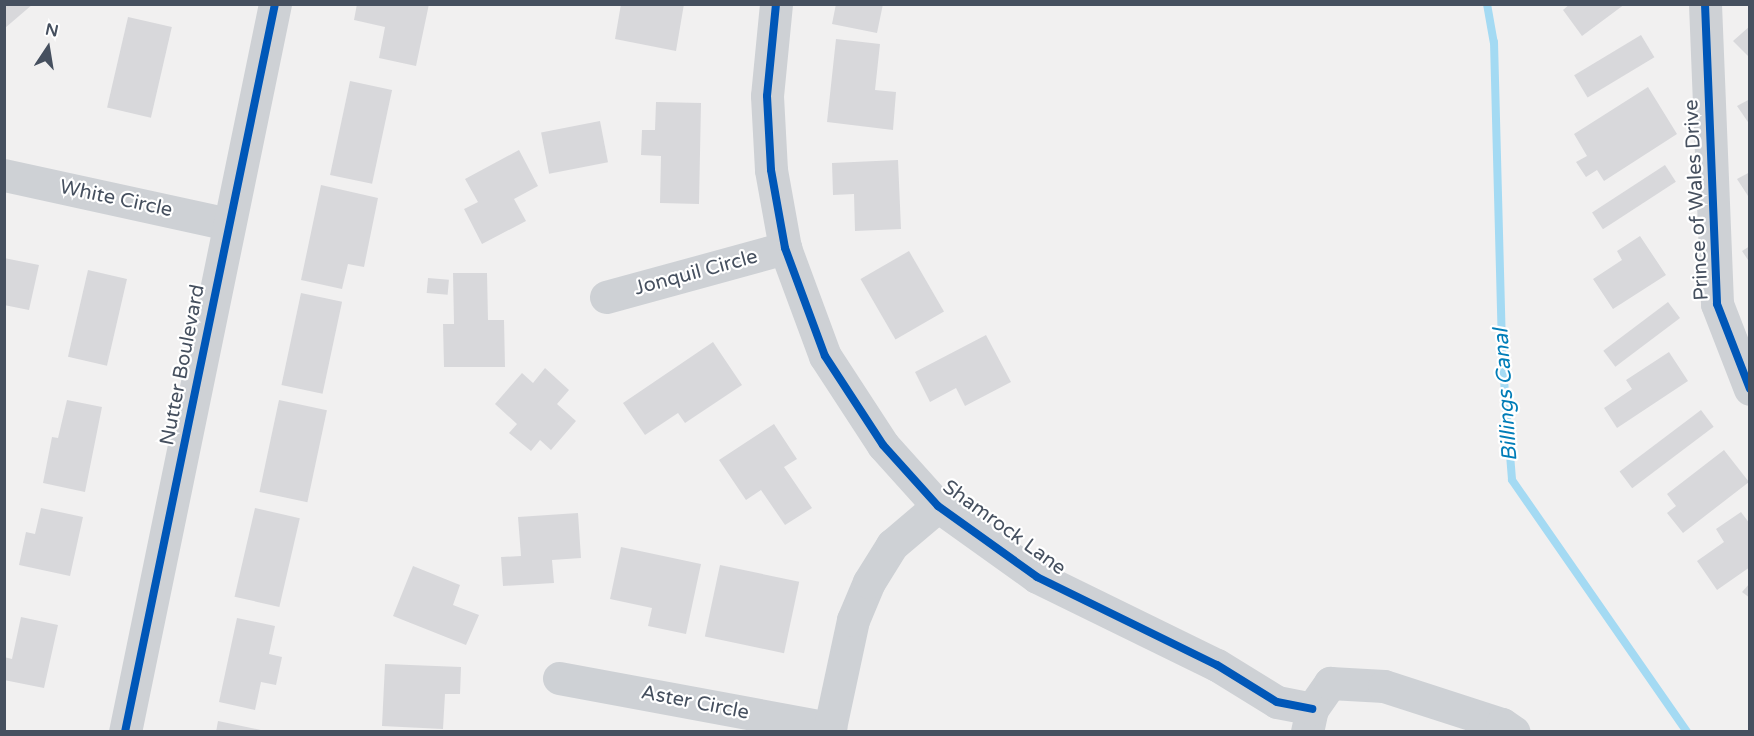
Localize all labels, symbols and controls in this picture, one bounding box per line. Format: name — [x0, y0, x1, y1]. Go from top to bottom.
north arrow — [18, 18, 78, 78]
text: N — [43, 19, 60, 42]
street label: Prince of Wales Drive — [1680, 99, 1714, 301]
street label: White Circle — [57, 175, 175, 223]
street label: Jonquil Circle — [632, 245, 760, 301]
street label: Nutter Boulevard — [156, 283, 210, 447]
water label: Billings Canal — [1489, 328, 1523, 462]
street label: Shamrock Lane — [938, 475, 1070, 581]
street label: Aster Circle — [639, 681, 751, 725]

